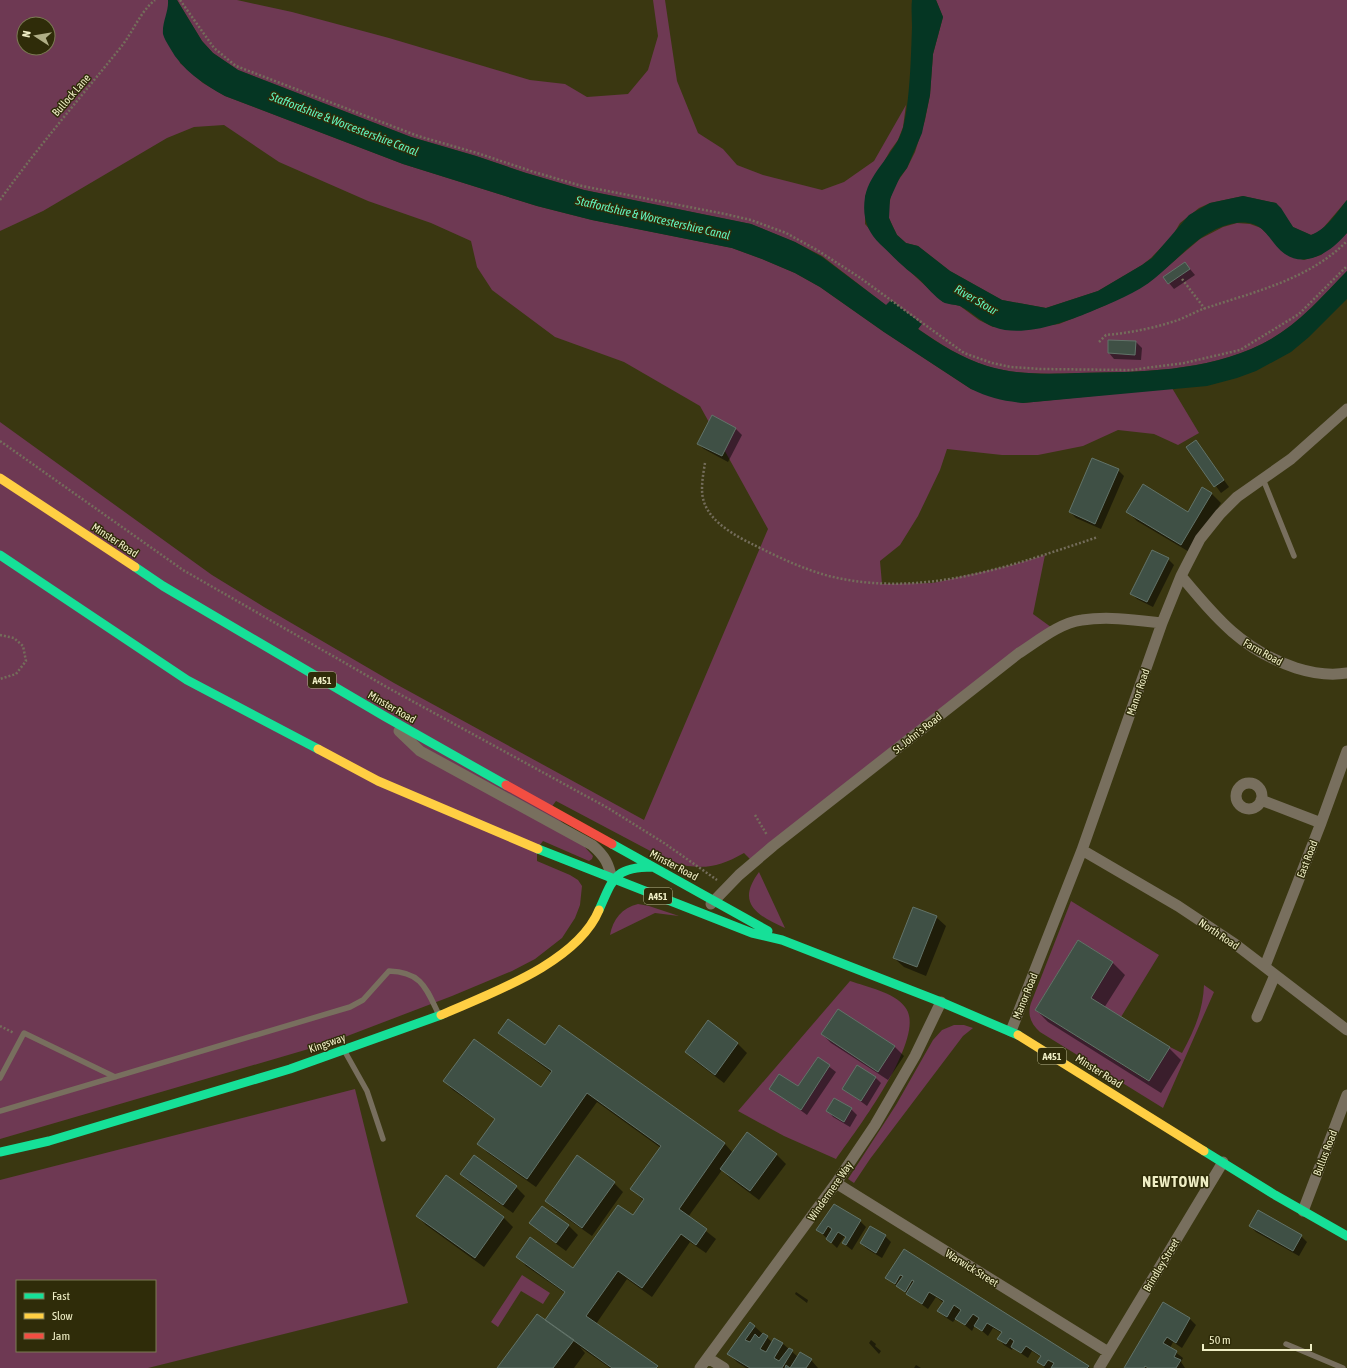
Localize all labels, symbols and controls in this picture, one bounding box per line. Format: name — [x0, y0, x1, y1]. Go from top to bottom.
north arrow — [16, 16, 56, 56]
text: N — [20, 29, 33, 38]
street label: Bullock Lane — [50, 72, 92, 118]
water label: Staffordshire & Worcestershire Canal — [267, 89, 420, 159]
water label: Staffordshire & Worcestershire Canal — [573, 193, 732, 243]
water label: River Stour — [952, 282, 1000, 318]
street label: Minster Road — [90, 521, 140, 559]
street label: Farm Road — [1241, 636, 1285, 668]
street label: Manor Road — [1124, 667, 1152, 717]
road number: A451 — [308, 672, 336, 688]
street label: Minster Road — [366, 689, 418, 725]
street label: St. John's Road — [890, 710, 944, 756]
street label: East Road — [1294, 838, 1320, 880]
street label: Minster Road — [648, 847, 700, 883]
road number: A451 — [644, 888, 672, 904]
street label: North Road — [1197, 916, 1241, 952]
street label: Manor Road — [1010, 971, 1040, 1021]
street label: Kingsway — [307, 1031, 347, 1055]
road number: A451 — [1038, 1048, 1066, 1064]
street label: Minster Road — [1073, 1052, 1125, 1090]
street label: Bullus Road — [1311, 1128, 1339, 1178]
street label: Windermere Way — [805, 1159, 855, 1223]
district label: NEWTOWN — [1142, 1173, 1210, 1190]
street label: Brindley Street — [1141, 1236, 1181, 1294]
street label: Warwick Street — [944, 1247, 1000, 1289]
legend — [16, 1280, 156, 1352]
text: Fast — [52, 1289, 70, 1303]
text: Slow — [52, 1309, 73, 1323]
scale bar — [1203, 1326, 1311, 1352]
text: Jam — [52, 1329, 70, 1343]
text: 50 m — [1209, 1333, 1231, 1347]

